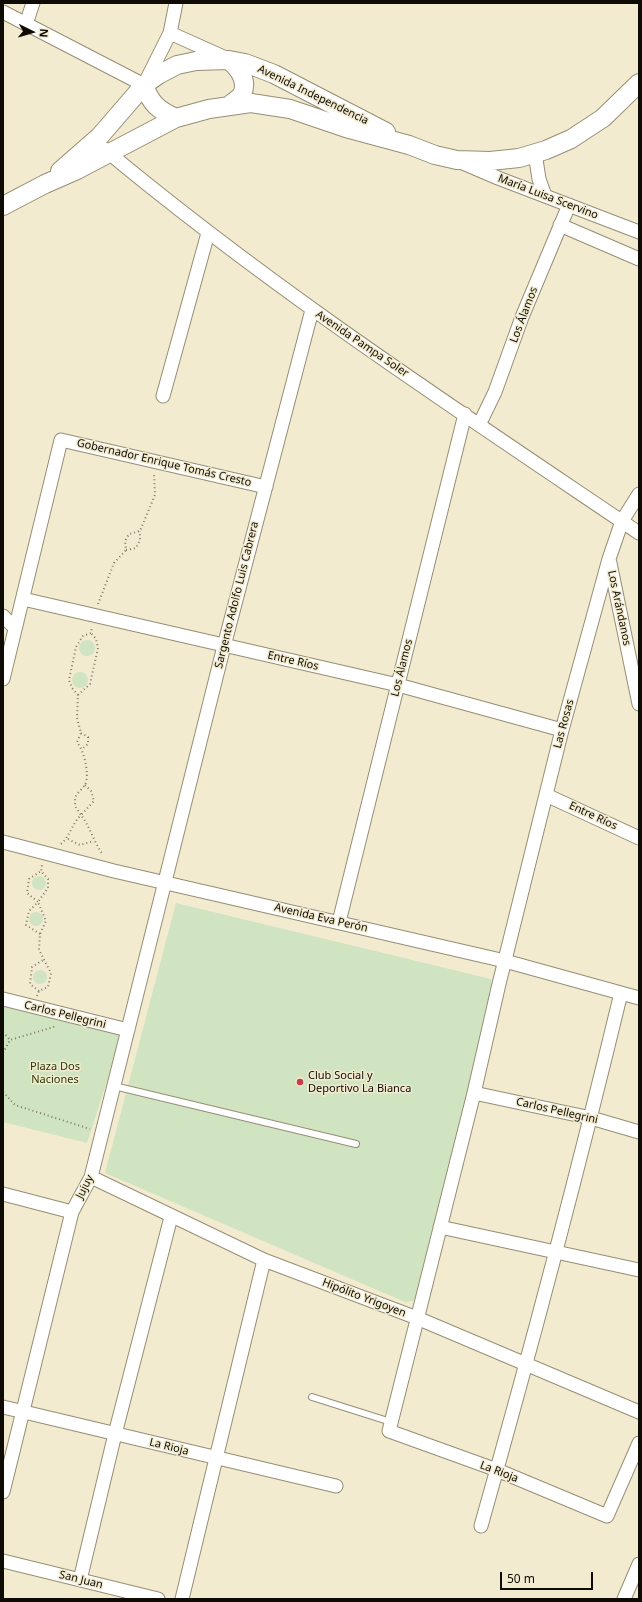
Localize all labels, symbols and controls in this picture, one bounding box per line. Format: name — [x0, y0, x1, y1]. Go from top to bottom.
north arrow — [12, 12, 52, 52]
text: N — [37, 28, 52, 38]
street label: Avenida Independencia — [255, 62, 371, 128]
street label: María Luisa Scervino — [496, 172, 600, 222]
street label: Los Álamos — [507, 285, 541, 345]
street label: Avenida Pampa Soler — [313, 308, 411, 380]
street label: Gobernador Enrique Tomás Cresto — [75, 436, 253, 490]
street label: Sargento Adolfo Luis Cabrera — [212, 520, 262, 670]
street label: Los Arándanos — [605, 569, 633, 647]
street label: Los Álamos — [388, 638, 416, 698]
street label: Entre Ríos — [266, 649, 320, 673]
street label: Las Rosas — [551, 698, 577, 750]
street label: Entre Ríos — [567, 799, 619, 833]
street label: Avenida Eva Perón — [273, 901, 369, 935]
street label: Carlos Pellegrini — [23, 998, 107, 1032]
park label: Plaza Dos Naciones — [30, 1060, 80, 1086]
place label: Club Social y Deportivo La Bianca — [308, 1069, 411, 1095]
marker: Club Social y Deportivo La Bianca — [295, 1077, 305, 1087]
street label: Carlos Pellegrini — [515, 1095, 599, 1127]
street label: Jujuy — [73, 1173, 97, 1201]
street label: Hipólito Yrigoyen — [320, 1276, 408, 1320]
street label: La Rioja — [148, 1436, 190, 1458]
street label: La Rioja — [478, 1459, 520, 1485]
scale bar — [502, 1564, 595, 1590]
street label: San Juan — [58, 1568, 104, 1592]
text: 50 m — [507, 1570, 535, 1587]

